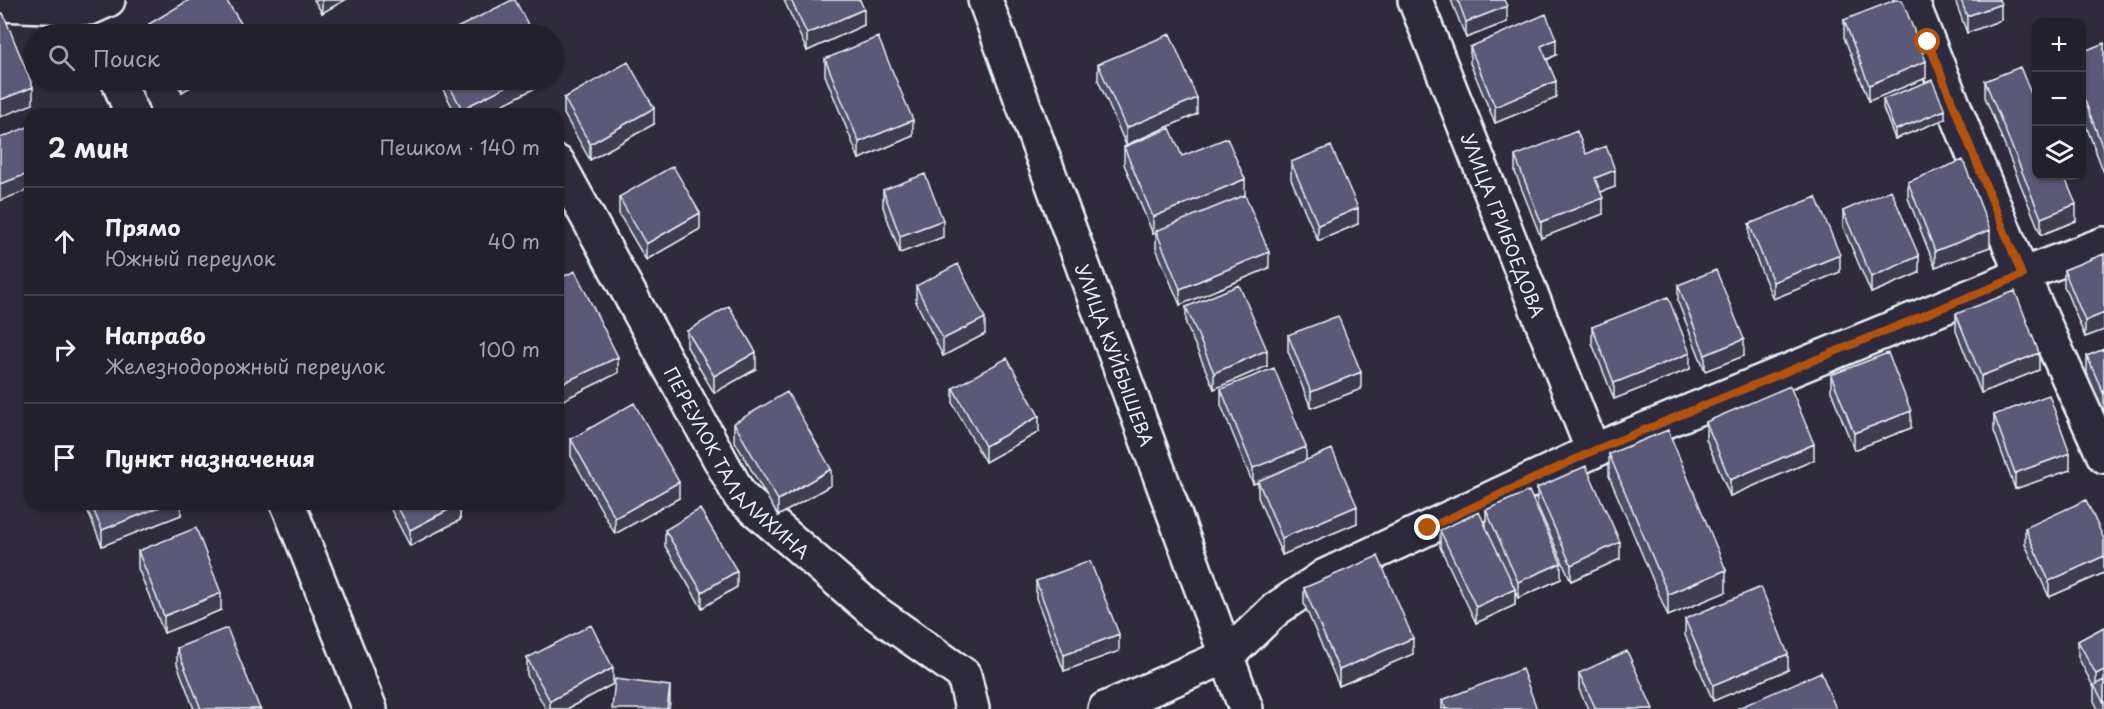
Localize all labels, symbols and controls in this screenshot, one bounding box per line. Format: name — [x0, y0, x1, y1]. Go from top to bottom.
map controls — [2032, 18, 2086, 180]
button: + — [2032, 18, 2086, 72]
search box — [24, 24, 564, 90]
route start — [1914, 28, 1940, 54]
icon: search — [45, 41, 78, 74]
text: Поиск — [93, 41, 160, 74]
button: − — [2032, 72, 2086, 126]
button: layers — [2032, 126, 2086, 180]
text: 2 мин — [48, 128, 129, 167]
street label: УЛИЦА ГРИБОЕДОВА — [1455, 129, 1552, 321]
text: Пешком · 140 m — [379, 132, 540, 162]
text: Прямо — [105, 210, 180, 243]
icon: ahead — [48, 225, 81, 258]
text: 40 m — [488, 226, 540, 256]
text: Южный переулок — [105, 243, 276, 273]
street label: УЛИЦА КУЙБЫШЕВА — [1070, 260, 1161, 450]
text: Направо — [105, 318, 206, 351]
icon: right — [48, 333, 81, 366]
text: 100 m — [479, 334, 540, 364]
text: Железнодорожный переулок — [105, 351, 385, 381]
street label: ПЕРЕУЛОК ТАЛАЛИХИНА — [658, 361, 816, 565]
icon: arrive — [48, 441, 81, 474]
text: Пункт назначения — [105, 441, 315, 474]
route end — [1414, 514, 1440, 540]

